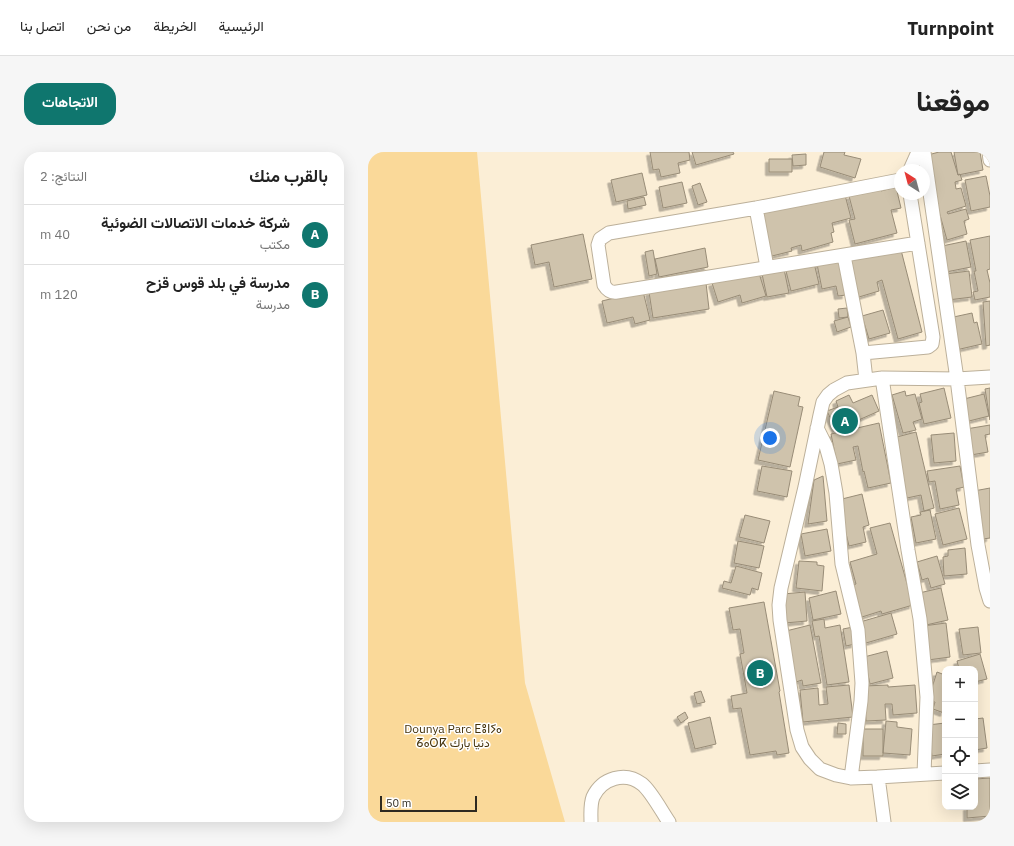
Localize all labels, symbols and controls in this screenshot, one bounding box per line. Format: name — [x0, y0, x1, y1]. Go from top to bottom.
text: Turnpoint — [907, 16, 994, 40]
text: اتصل بنا — [20, 17, 65, 35]
text: من نحن — [87, 17, 131, 35]
text: الخريطة — [153, 17, 197, 35]
text: الرئيسية — [219, 17, 264, 35]
text: موقعنا — [916, 82, 990, 119]
button: الاتجاهات — [24, 83, 116, 125]
north arrow — [894, 164, 930, 200]
text: بالقرب منك — [249, 165, 328, 187]
text: النتائج: 2 — [40, 168, 87, 185]
text: شركة خدمات الاتصالات الضوئية — [101, 213, 290, 232]
text: 40 m — [40, 226, 70, 243]
text: A — [311, 226, 319, 243]
text: مكتب — [260, 236, 290, 253]
text: مدرسة في بلد قوس قزح — [146, 273, 290, 292]
text: 120 m — [40, 286, 78, 303]
text: B — [311, 286, 319, 303]
text: مدرسة — [256, 296, 290, 313]
pin: A — [832, 406, 858, 436]
your location — [760, 428, 780, 448]
pin: B — [747, 658, 773, 688]
map controls — [942, 666, 978, 810]
button: + — [942, 666, 978, 702]
button: − — [942, 702, 978, 738]
park label: Dounya Parc ⴹⵓⵏⵢⴰ ⵒⴰⵔⴽ دنيا بارك — [404, 721, 502, 751]
button: locate — [942, 738, 978, 774]
button: layers — [942, 774, 978, 810]
scale bar — [380, 794, 477, 813]
text: 50 m — [386, 796, 411, 810]

